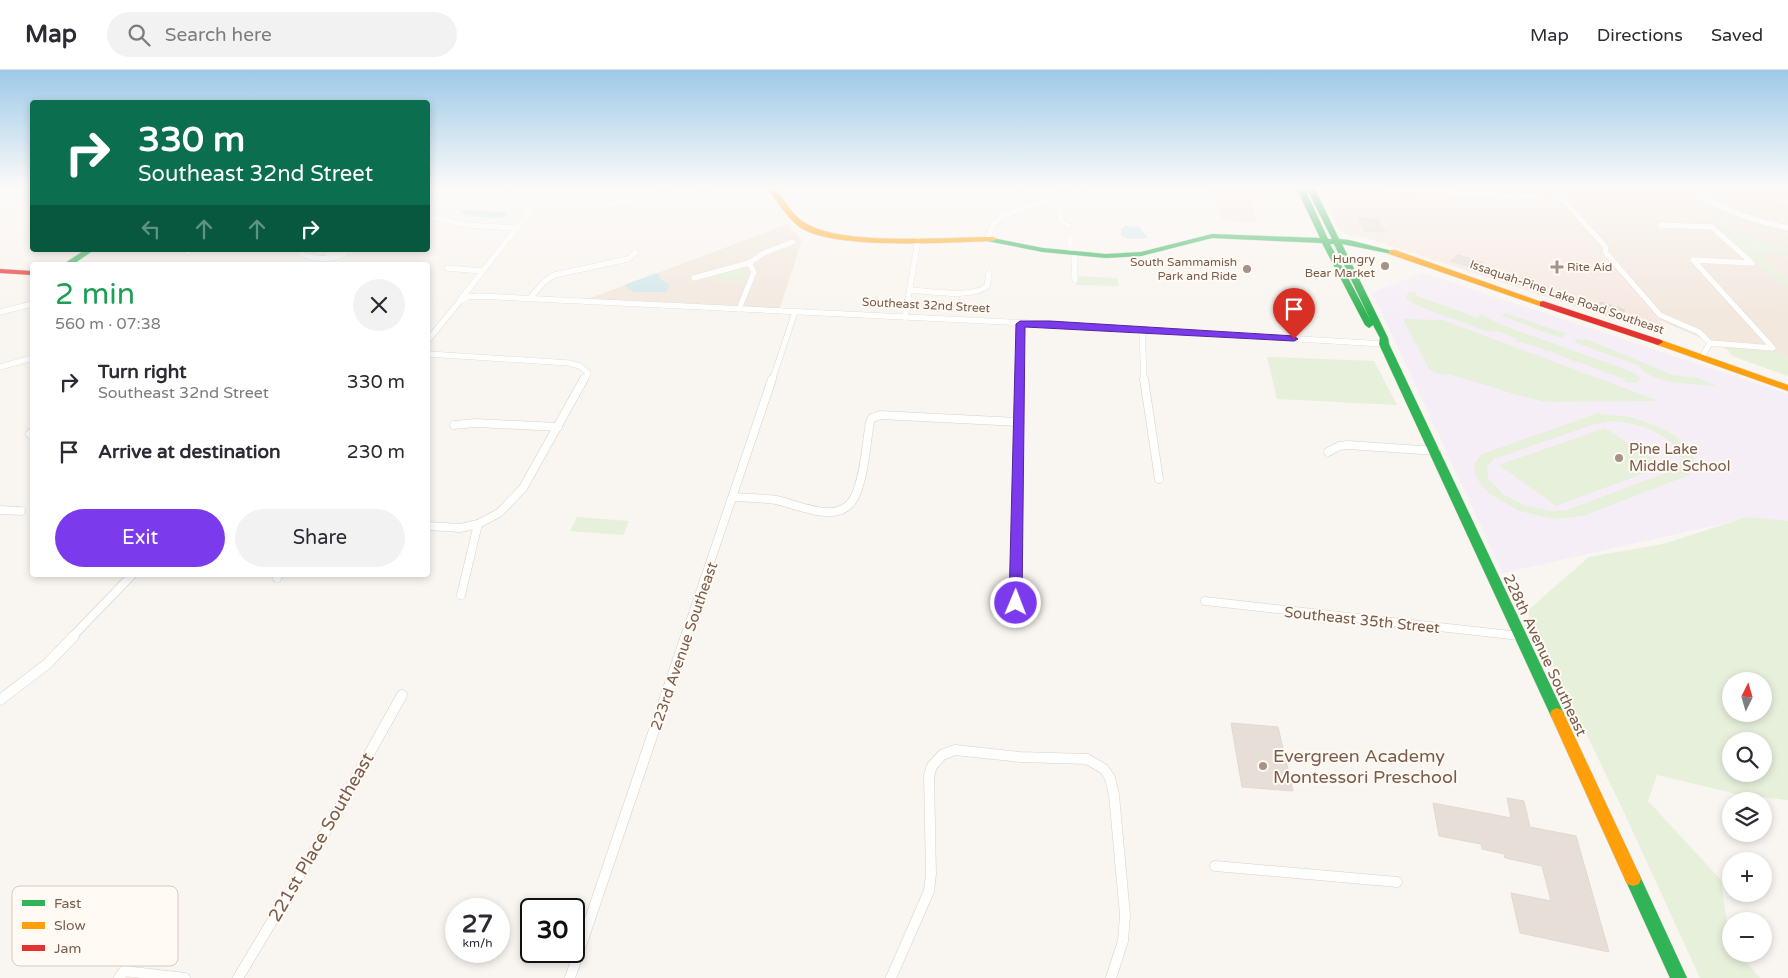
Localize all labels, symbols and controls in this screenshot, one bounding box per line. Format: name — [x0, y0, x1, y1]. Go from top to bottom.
search box — [107, 12, 457, 57]
text: Map — [25, 20, 77, 49]
icon: search — [125, 21, 153, 49]
text: Search here — [165, 24, 272, 46]
text: Map — [1530, 24, 1569, 46]
text: Directions — [1597, 24, 1683, 46]
text: Saved — [1711, 24, 1763, 46]
text: 330 m — [138, 119, 245, 161]
icon: right — [55, 120, 120, 185]
text: Southeast 32nd Street — [138, 161, 373, 187]
icon: left — [137, 215, 165, 243]
icon: ahead — [190, 215, 218, 243]
icon: ahead — [243, 215, 271, 243]
icon: right — [296, 215, 324, 243]
place label: Hungry Bear Market — [1305, 252, 1376, 280]
place label: South Sammamish Park and Ride — [1130, 255, 1237, 283]
street label: Issaquah-Pine Lake Road Southeast — [1468, 257, 1666, 337]
marker: Hungry Bear Market — [1379, 260, 1391, 272]
place label: Rite Aid — [1567, 260, 1612, 274]
marker: Rite Aid — [1551, 261, 1563, 273]
marker: South Sammamish Park and Ride — [1241, 263, 1253, 275]
text: 2 min — [55, 276, 135, 313]
button: close — [353, 279, 405, 331]
pin — [1273, 288, 1315, 339]
street label: Southeast 32nd Street — [862, 295, 991, 315]
icon: arrive — [1280, 295, 1308, 323]
text: 560 m · 07:38 — [55, 314, 161, 334]
text: Turn right — [98, 361, 186, 383]
icon: right — [55, 368, 83, 396]
text: 330 m — [347, 371, 405, 393]
text: Southeast 32nd Street — [98, 383, 269, 403]
icon: arrive — [55, 438, 83, 466]
place label: Pine Lake Middle School — [1629, 440, 1730, 475]
text: Arrive at destination — [98, 441, 281, 463]
text: 230 m — [347, 441, 405, 463]
marker: Pine Lake Middle School — [1613, 452, 1625, 464]
button: Exit — [55, 509, 225, 567]
button: Share — [235, 509, 405, 567]
street label: 223rd Avenue Southeast — [647, 559, 721, 733]
street label: 228th Avenue Southeast — [1499, 571, 1591, 739]
position arrow — [989, 576, 1041, 628]
street label: Southeast 35th Street — [1283, 603, 1441, 637]
north arrow — [1722, 672, 1772, 722]
map controls — [1722, 672, 1772, 962]
button: search — [1722, 732, 1772, 782]
place label: Evergreen Academy Montessori Preschool — [1273, 745, 1457, 788]
street label: 221st Place Southeast — [264, 748, 378, 925]
marker: Evergreen Academy Montessori Preschool — [1257, 760, 1269, 772]
button: layers — [1722, 792, 1772, 842]
button: + — [1722, 852, 1772, 902]
legend — [12, 886, 178, 966]
text: Fast — [54, 895, 82, 912]
speed limit sign: 30 — [520, 898, 585, 963]
text: 27 — [462, 909, 493, 939]
button: − — [1722, 912, 1772, 962]
text: Slow — [54, 917, 86, 934]
text: km/h — [462, 936, 493, 950]
text: Jam — [54, 940, 81, 957]

